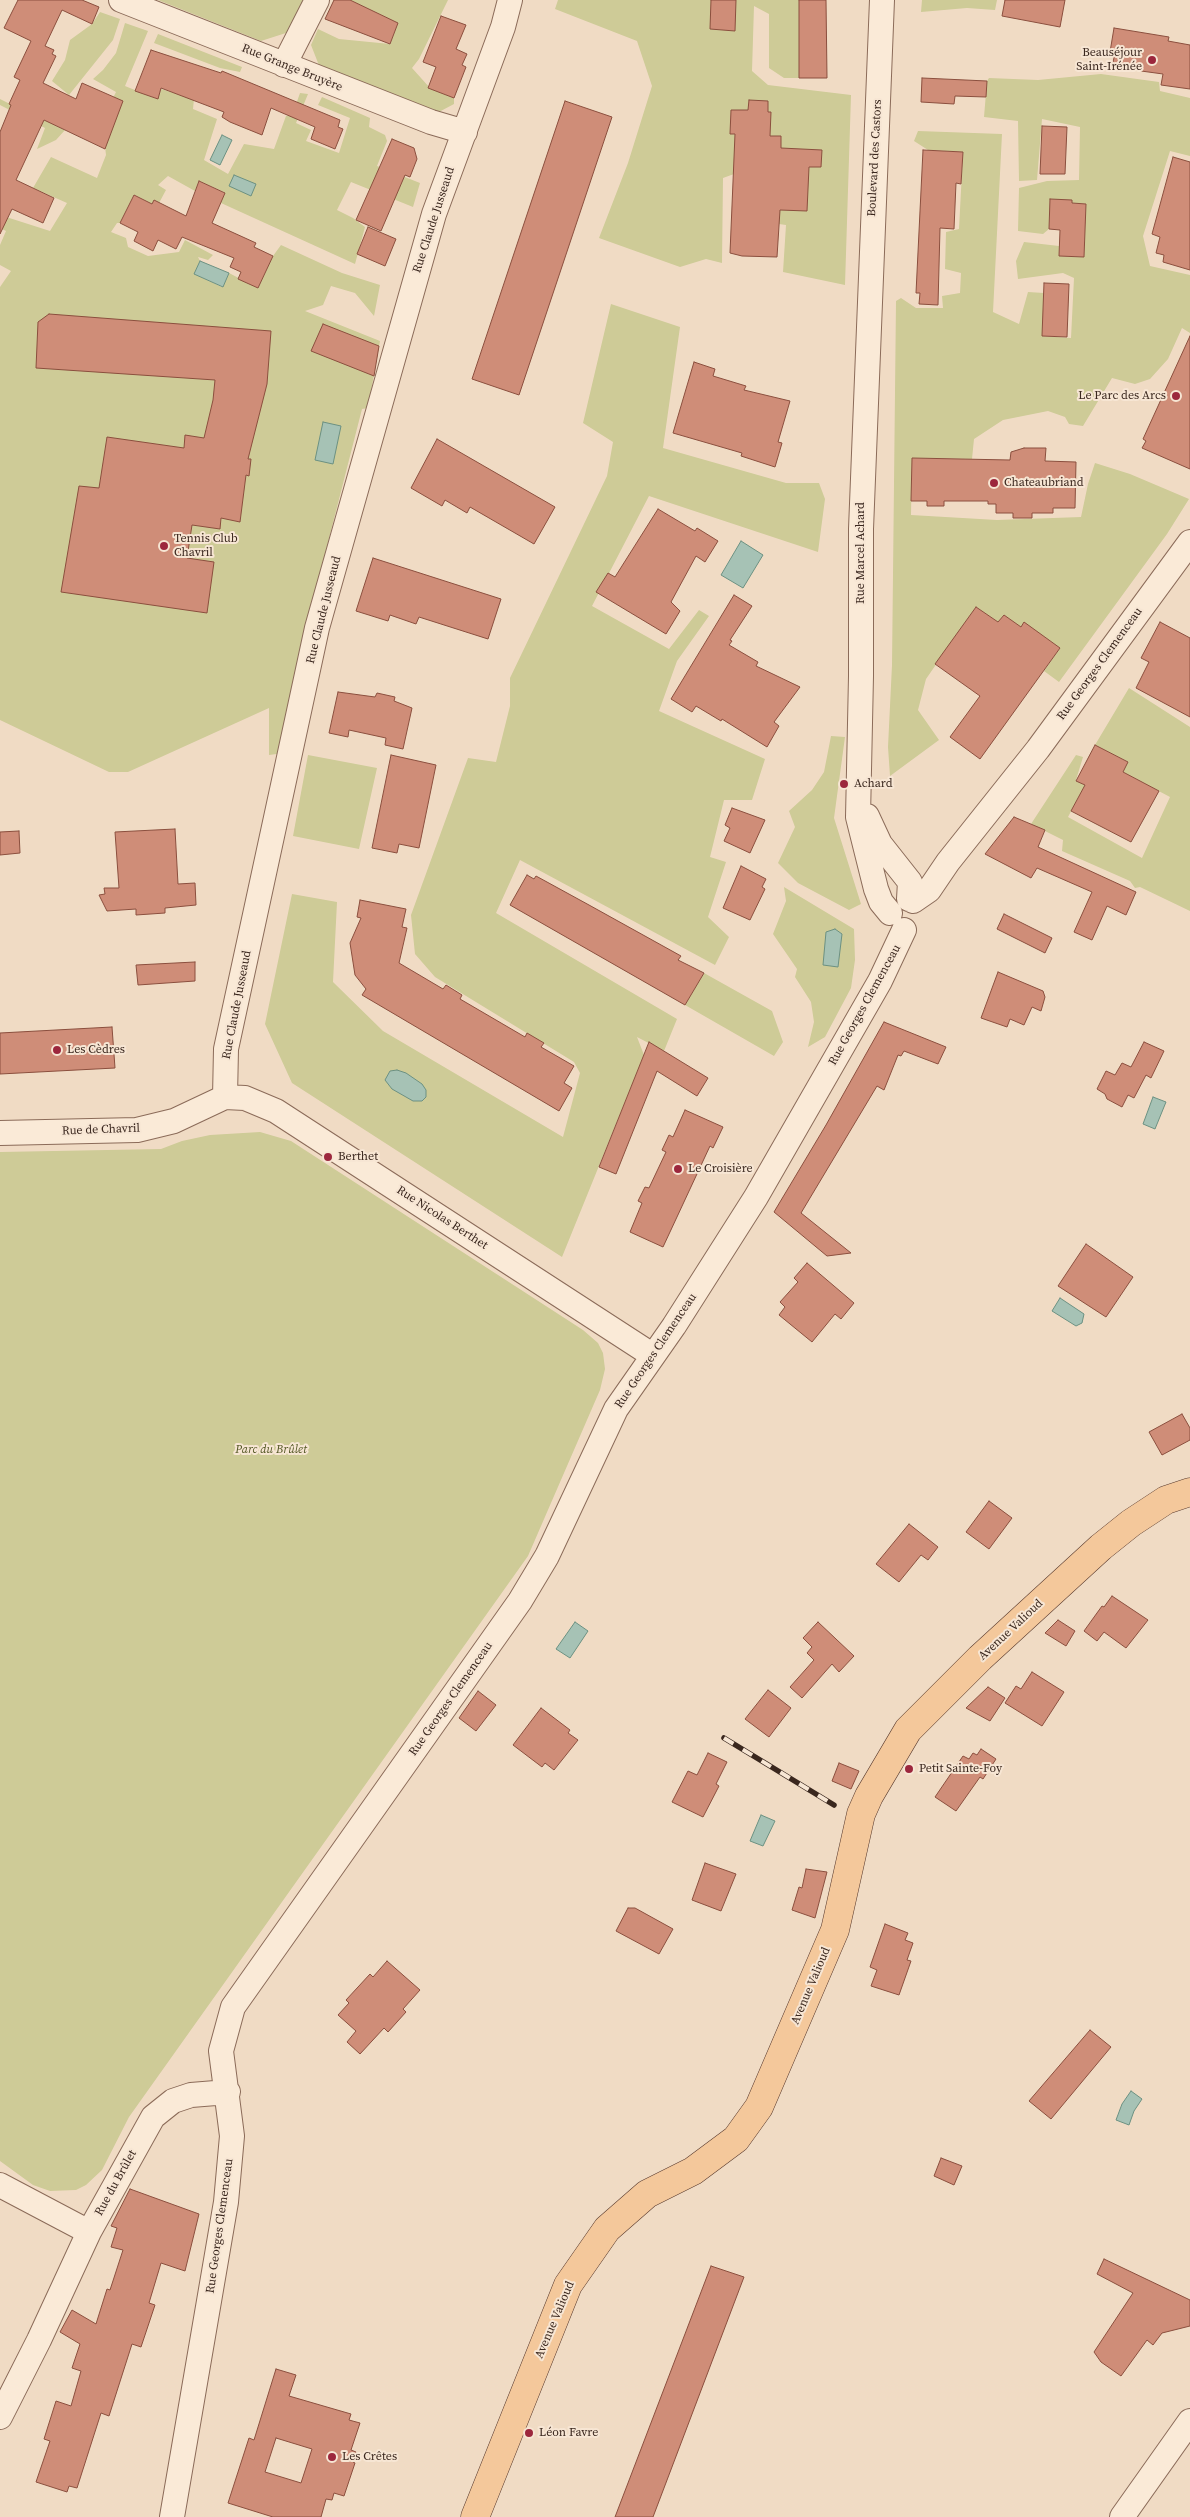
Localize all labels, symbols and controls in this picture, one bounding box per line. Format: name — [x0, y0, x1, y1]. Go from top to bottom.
street label: Rue Grange Bruyère — [240, 41, 344, 95]
place label: Beauséjour Saint-Irénée — [1076, 46, 1142, 74]
marker: Beauséjour Saint-Irénée — [1146, 54, 1158, 66]
street label: Boulevard des Castors — [865, 99, 885, 217]
street label: Rue Claude Jusseaud — [410, 165, 458, 275]
place label: Le Parc des Arcs — [1078, 389, 1166, 403]
marker: Le Parc des Arcs — [1170, 390, 1182, 402]
place label: Chateaubriand — [1004, 476, 1084, 490]
marker: Chateaubriand — [988, 477, 1000, 489]
street label: Rue Marcel Achard — [854, 502, 868, 604]
place label: Tennis Club Chavril — [174, 532, 238, 560]
marker: Tennis Club Chavril — [158, 540, 170, 552]
street label: Rue Claude Jusseaud — [304, 555, 344, 665]
street label: Rue Georges Clemenceau — [1054, 605, 1146, 723]
place label: Achard — [854, 777, 892, 791]
marker: Achard — [838, 778, 850, 790]
street label: Rue Georges Clemenceau — [826, 942, 904, 1068]
street label: Rue Claude Jusseaud — [219, 949, 255, 1061]
place label: Les Cèdres — [67, 1043, 125, 1057]
marker: Les Cèdres — [51, 1044, 63, 1056]
street label: Rue de Chavril — [62, 1121, 140, 1139]
place label: Berthet — [338, 1150, 378, 1164]
marker: Berthet — [322, 1151, 334, 1163]
place label: Le Croisière — [688, 1162, 753, 1176]
marker: Le Croisière — [672, 1163, 684, 1175]
street label: Rue Nicolas Berthet — [394, 1183, 490, 1253]
street label: Rue Georges Clemenceau — [612, 1291, 700, 1411]
park label: Parc du Brûlet — [235, 1443, 307, 1457]
street label: Avenue Valioud — [976, 1597, 1046, 1663]
street label: Rue Georges Clemenceau — [406, 1639, 496, 1759]
place label: Petit Sainte-Foy — [919, 1762, 1002, 1776]
marker: Petit Sainte-Foy — [903, 1763, 915, 1775]
street label: Avenue Valioud — [788, 1945, 834, 2027]
street label: Rue du Brûlet — [92, 2148, 140, 2218]
street label: Rue Georges Clemenceau — [203, 2158, 237, 2294]
street label: Avenue Valioud — [532, 2279, 578, 2361]
place label: Léon Favre — [539, 2426, 598, 2440]
marker: Léon Favre — [523, 2427, 535, 2439]
place label: Les Crêtes — [342, 2450, 397, 2464]
marker: Les Crêtes — [326, 2451, 338, 2463]

